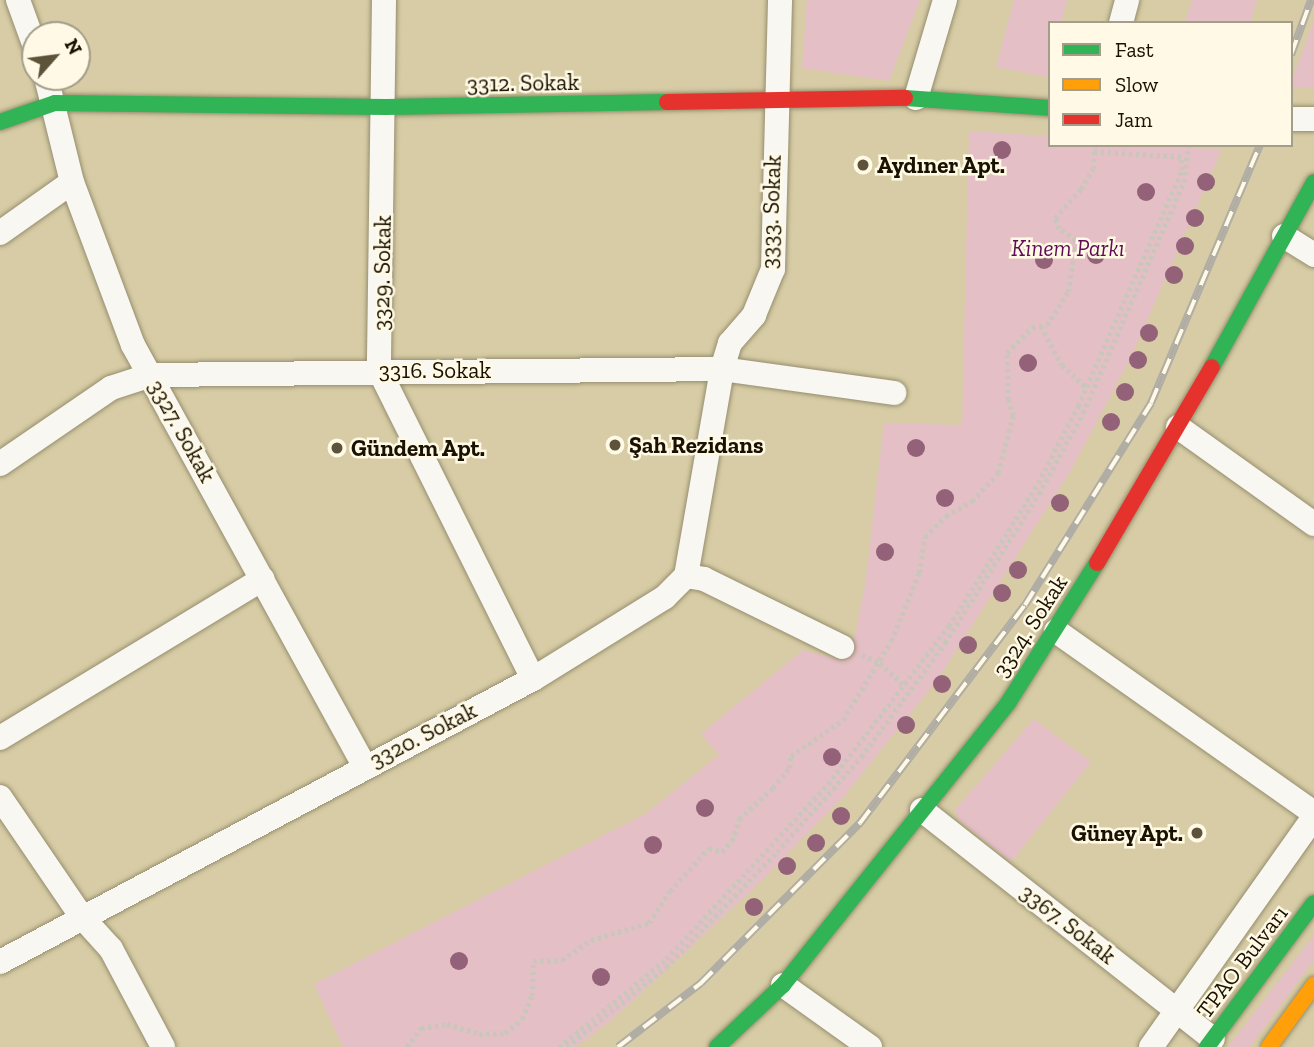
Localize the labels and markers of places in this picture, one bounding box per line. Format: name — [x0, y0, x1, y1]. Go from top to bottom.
place label: Aydıner Apt. — [877, 151, 1006, 179]
marker: Aydıner Apt. — [855, 157, 871, 173]
place label: Şah Rezidans — [629, 431, 764, 459]
place label: Gündem Apt. — [351, 434, 486, 462]
marker: Şah Rezidans — [607, 437, 623, 453]
marker: Gündem Apt. — [329, 440, 345, 456]
place label: Güney Apt. — [1070, 819, 1183, 847]
marker: Güney Apt. — [1189, 825, 1205, 841]

